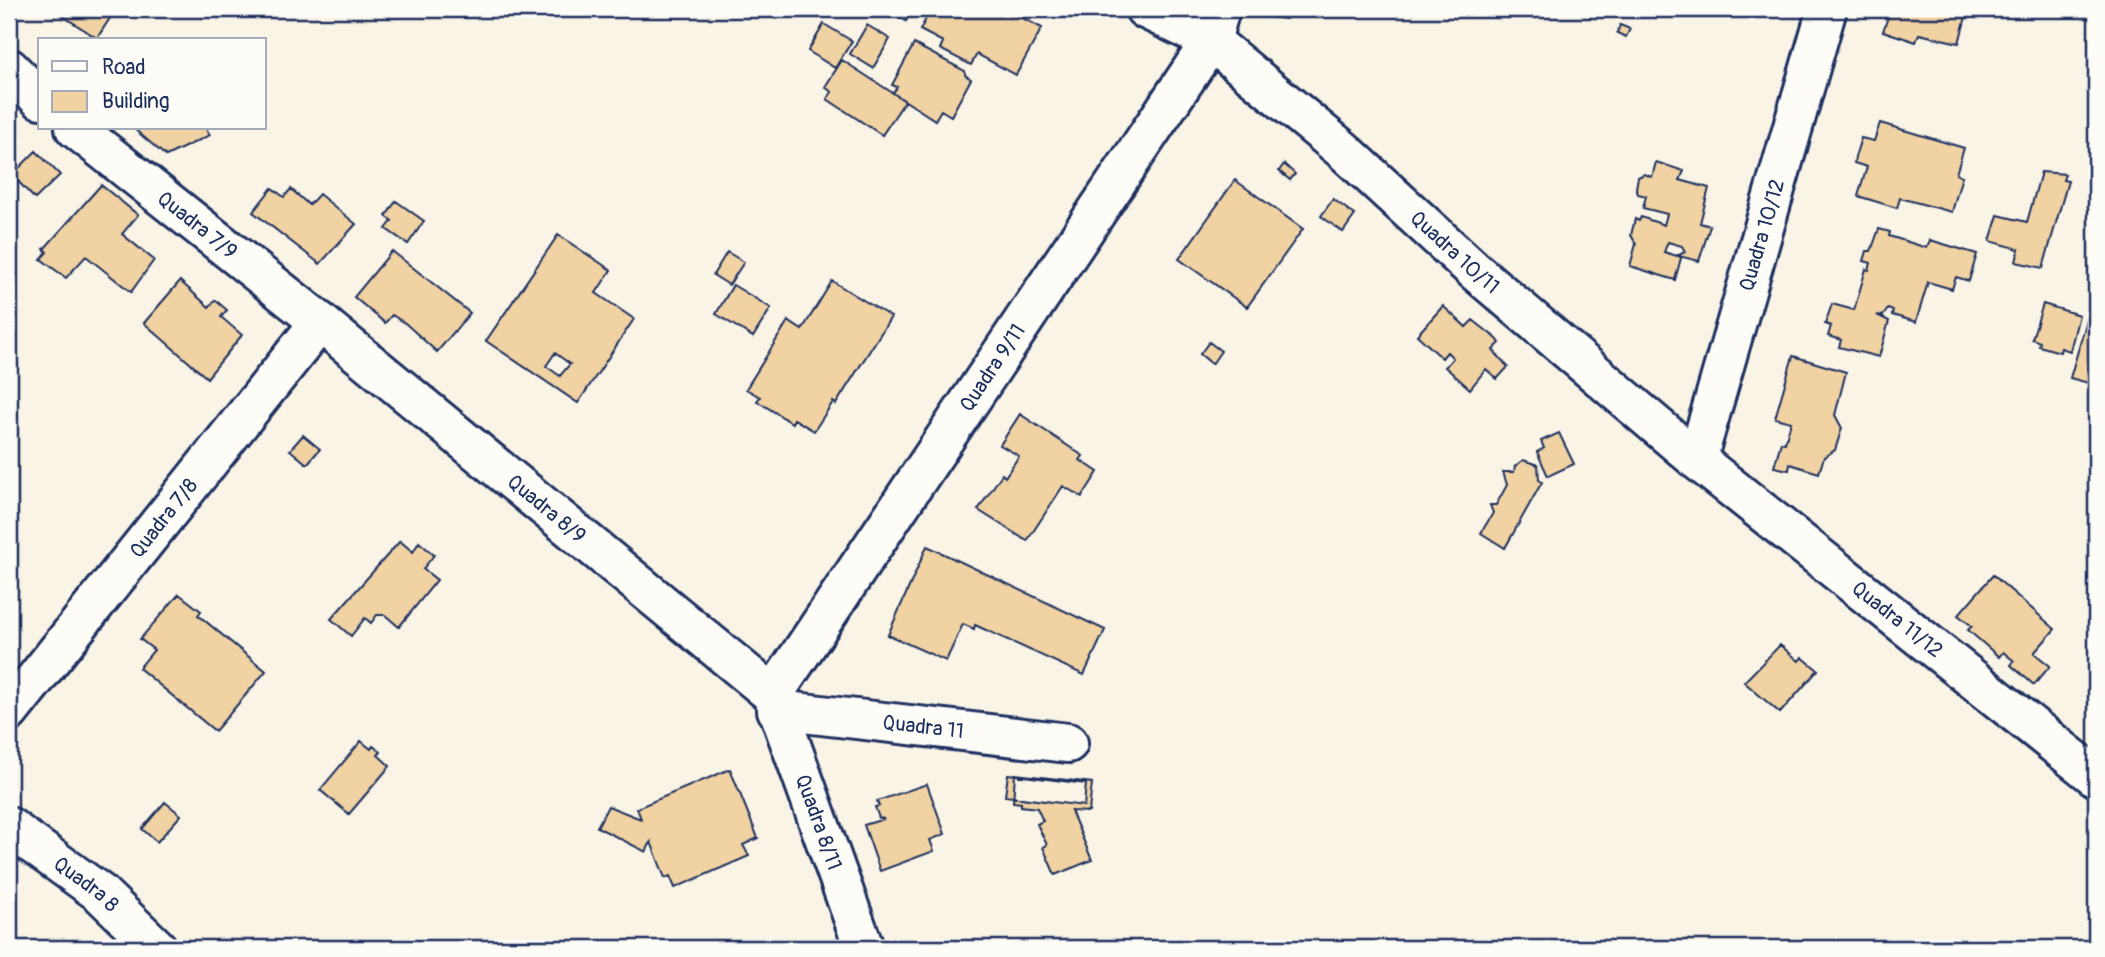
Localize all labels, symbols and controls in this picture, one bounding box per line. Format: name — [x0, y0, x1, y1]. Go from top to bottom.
legend — [38, 38, 266, 130]
text: Road — [102, 54, 146, 81]
text: Building — [102, 88, 169, 115]
street label: Quadra 10/12 — [1733, 176, 1791, 294]
street label: Quadra 7/9 — [151, 185, 243, 265]
street label: Quadra 10/11 — [1404, 205, 1505, 300]
street label: Quadra 9/11 — [954, 319, 1032, 417]
street label: Quadra 8/9 — [501, 469, 591, 549]
street label: Quadra 7/8 — [124, 473, 204, 564]
street label: Quadra 11/12 — [1846, 575, 1948, 664]
street label: Quadra 11 — [881, 709, 965, 745]
street label: Quadra 8/11 — [789, 771, 848, 874]
street label: Quadra 8 — [48, 851, 125, 918]

